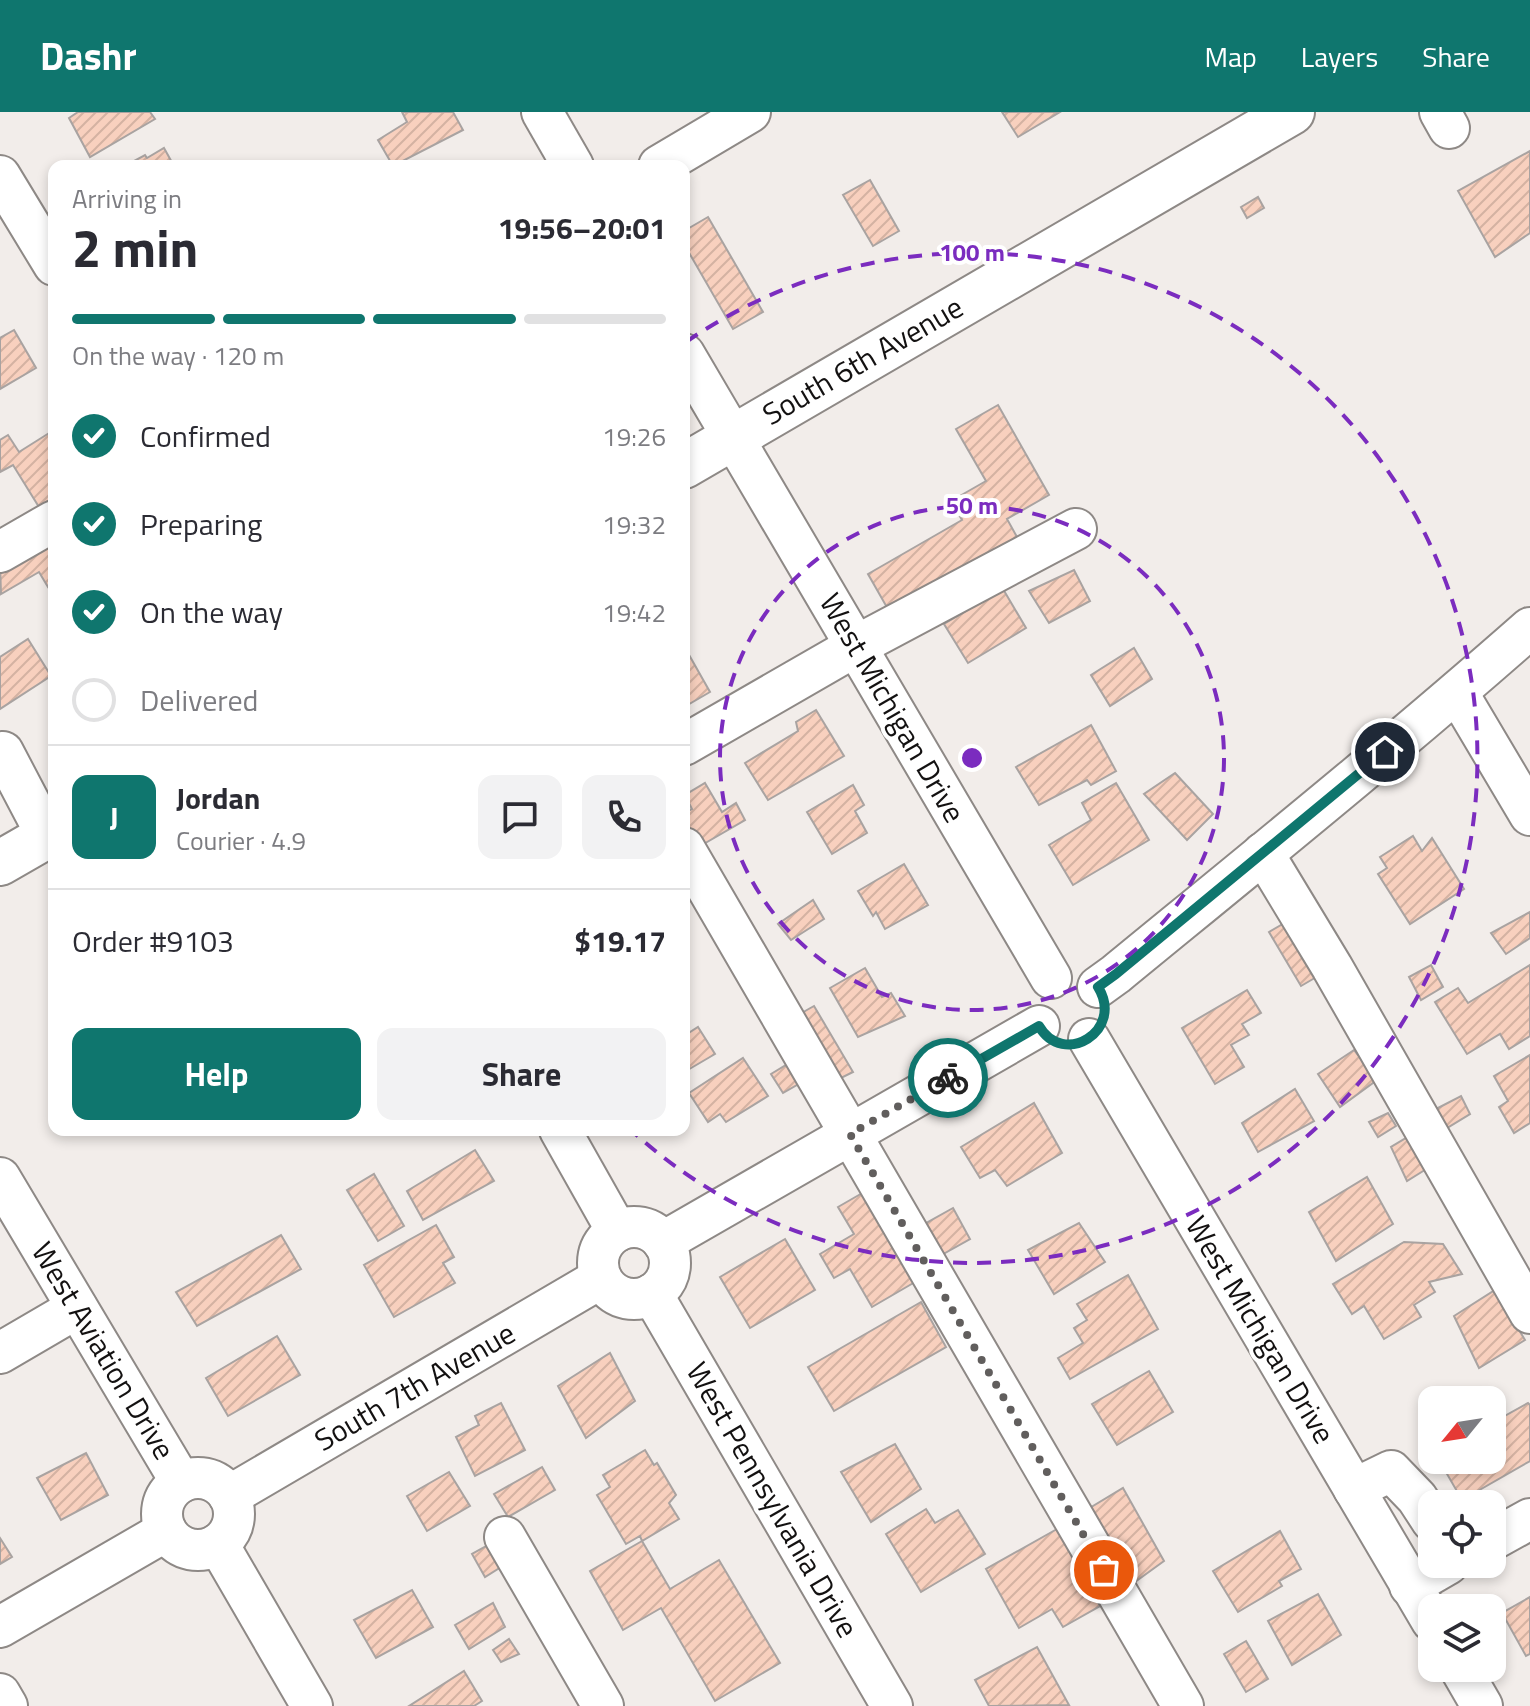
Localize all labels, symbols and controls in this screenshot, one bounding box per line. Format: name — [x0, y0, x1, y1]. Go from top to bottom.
text: Dashr — [40, 27, 137, 85]
text: Map — [1204, 35, 1257, 78]
text: Layers — [1301, 35, 1378, 78]
text: Share — [1422, 35, 1490, 78]
text: Arriving in — [72, 179, 182, 218]
text: 19:56–20:01 — [498, 205, 666, 251]
text: 2 min — [72, 208, 198, 287]
text: 100 m — [939, 234, 1005, 270]
street label: South 6th Avenue — [754, 284, 971, 436]
text: On the way · 120 m — [72, 336, 284, 375]
text: Confirmed — [140, 413, 271, 459]
icon: check — [72, 414, 116, 458]
text: 19:26 — [602, 417, 666, 456]
text: 50 m — [946, 487, 998, 523]
text: Preparing — [140, 501, 262, 547]
icon: check — [72, 502, 116, 546]
text: 19:32 — [602, 505, 666, 544]
street label: West Michigan Drive — [808, 584, 977, 831]
text: On the way — [140, 589, 283, 635]
icon: check — [72, 590, 116, 634]
text: 19:42 — [602, 593, 666, 632]
text: Delivered — [140, 677, 258, 723]
pin — [1351, 718, 1419, 786]
icon: home — [1363, 730, 1407, 774]
centre of rings — [958, 744, 986, 772]
text: Jordan — [176, 775, 260, 821]
button: chat — [478, 775, 562, 859]
button: phone — [582, 775, 666, 859]
text: J — [109, 794, 119, 840]
text: Courier · 4.9 — [176, 821, 306, 860]
text: Order #9103 — [72, 918, 234, 964]
text: $19.17 — [574, 918, 666, 964]
button: Help — [72, 1028, 361, 1120]
button: Share — [377, 1028, 666, 1120]
courier — [908, 1038, 988, 1118]
icon: bike — [926, 1056, 970, 1100]
street label: West Michigan Drive — [1175, 1207, 1347, 1452]
street label: West Aviation Drive — [21, 1233, 187, 1468]
street label: South 7th Avenue — [306, 1310, 523, 1462]
street label: West Pennsylvania Drive — [675, 1353, 871, 1646]
north arrow — [1418, 1386, 1506, 1474]
map controls — [1418, 1386, 1506, 1682]
button: locate — [1418, 1490, 1506, 1578]
pin — [1070, 1536, 1138, 1604]
icon: bag — [1082, 1548, 1126, 1592]
button: layers — [1418, 1594, 1506, 1682]

